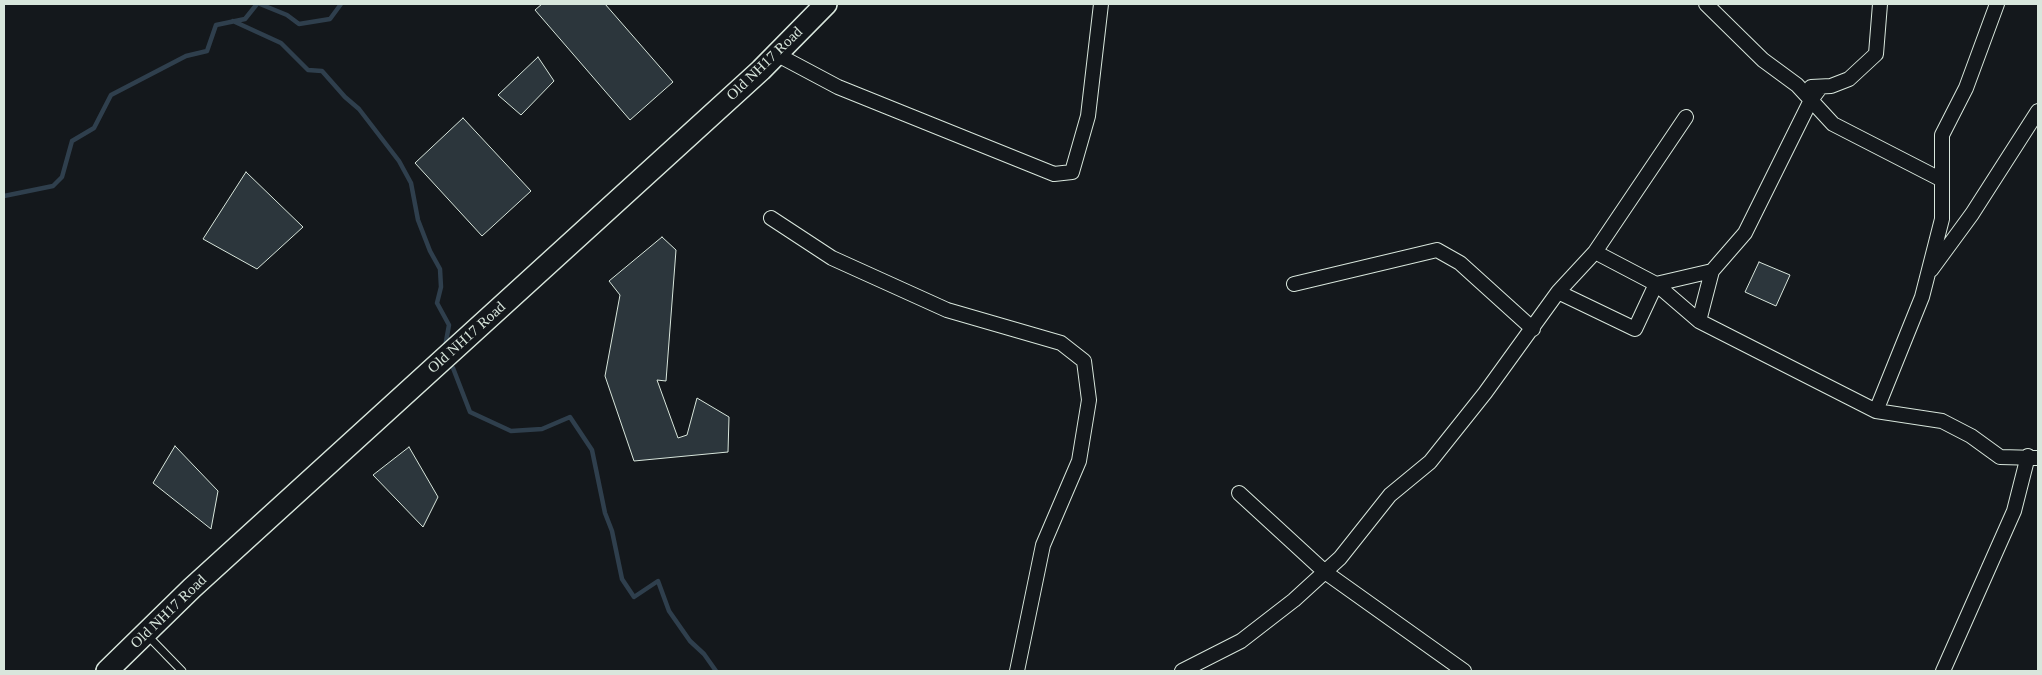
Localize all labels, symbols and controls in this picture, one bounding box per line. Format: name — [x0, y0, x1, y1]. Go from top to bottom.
street label: Old NH17 Road — [723, 23, 807, 105]
street label: Old NH17 Road — [424, 298, 510, 378]
street label: Old NH17 Road — [127, 571, 211, 653]

